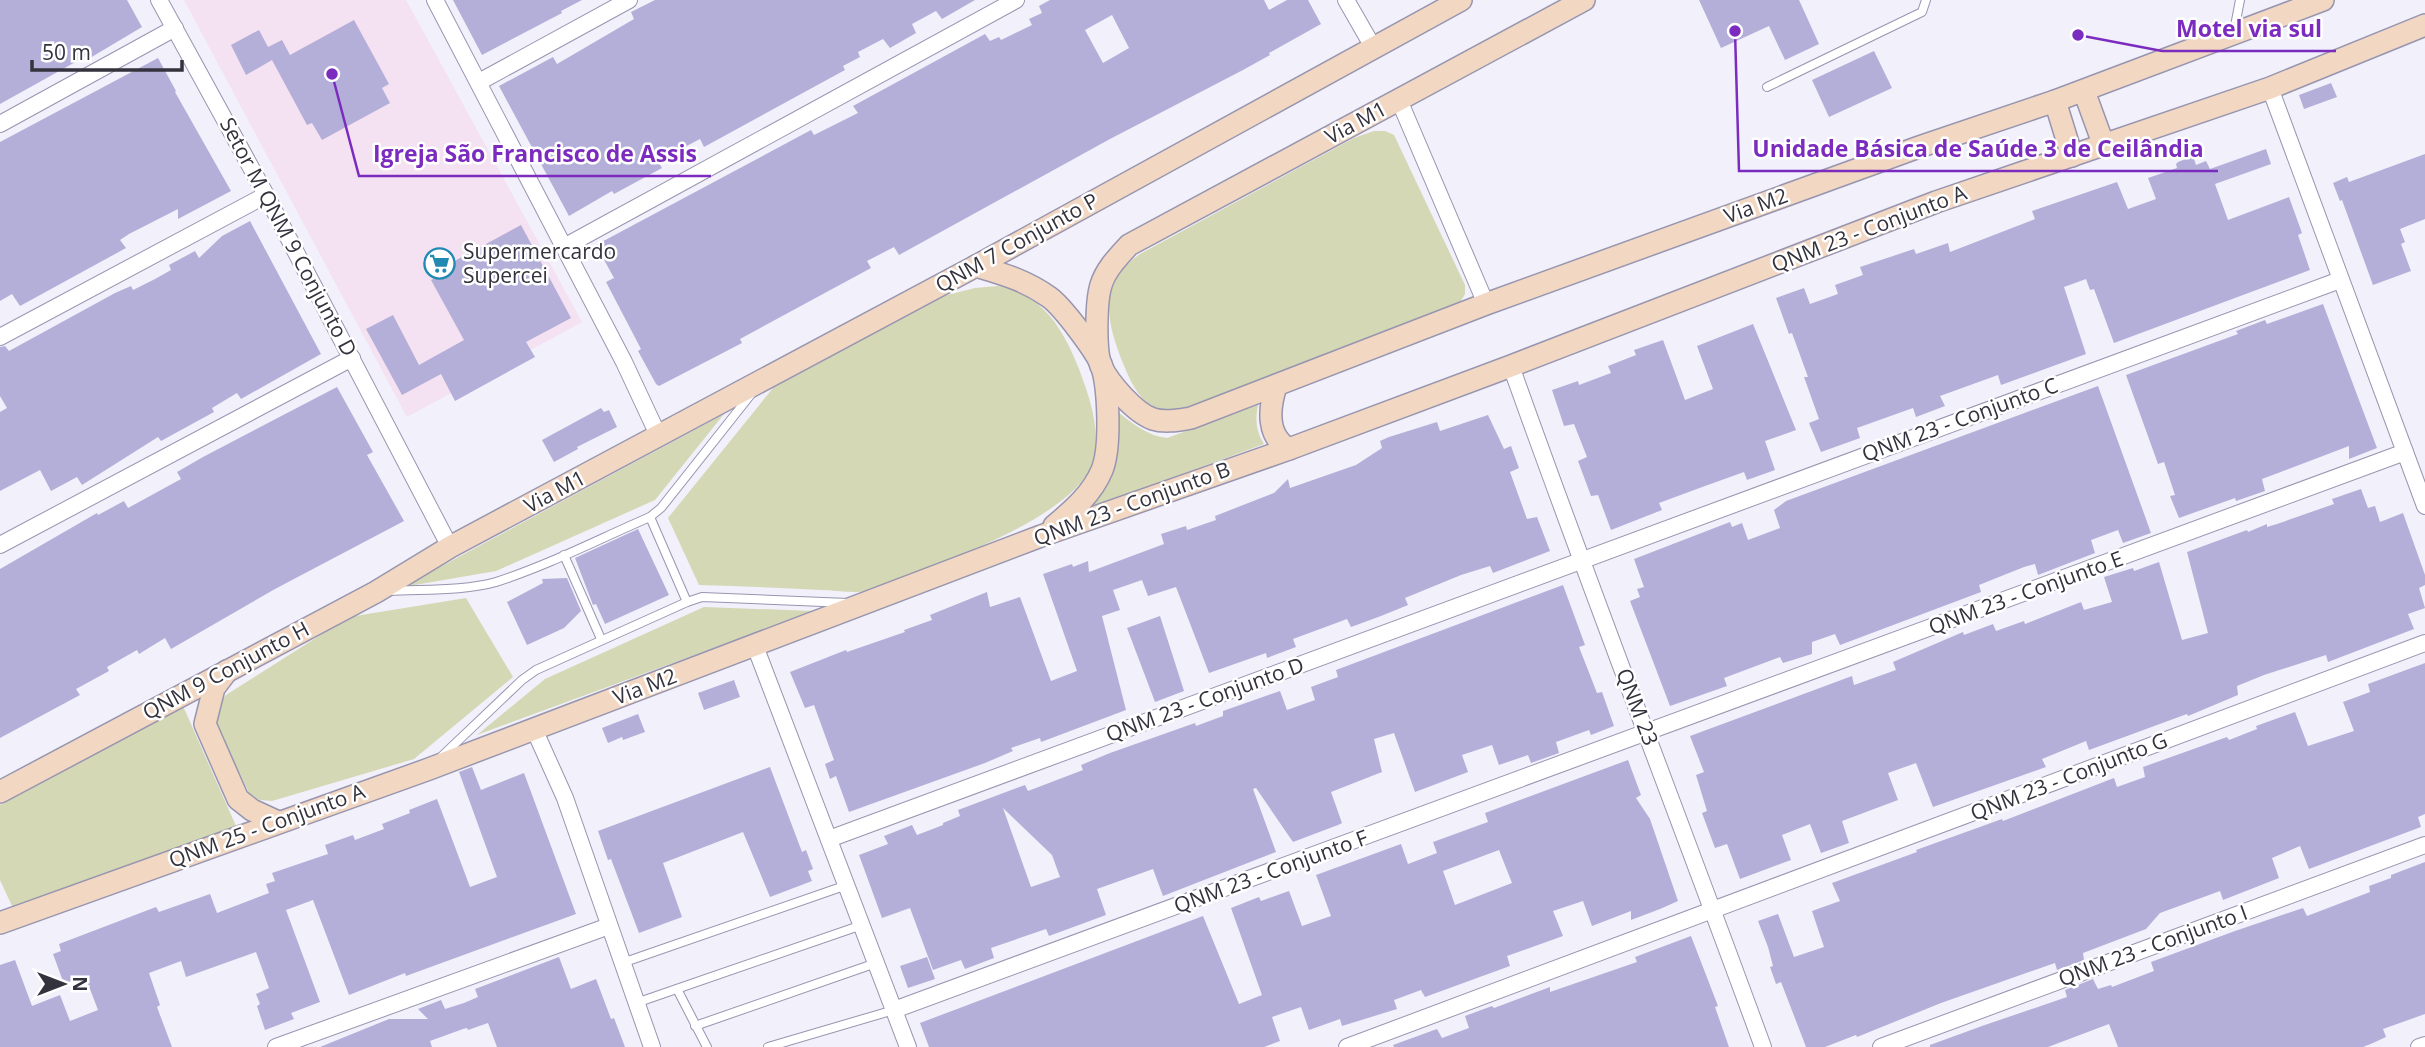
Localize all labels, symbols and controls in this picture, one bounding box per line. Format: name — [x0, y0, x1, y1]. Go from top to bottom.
callout: Motel via sul — [2162, 7, 2336, 51]
text: Motel via sul — [2176, 12, 2322, 44]
scale bar — [32, 28, 182, 72]
text: 50 m — [42, 38, 91, 66]
street label: Via M1 — [1320, 94, 1391, 150]
street label: Setor M QNM 9 Conjunto D — [214, 112, 364, 361]
callout: Unidade Básica de Saúde 3 de Ceilândia — [1739, 127, 2218, 171]
callout: Igreja São Francisco de Assis — [359, 132, 711, 176]
text: Unidade Básica de Saúde 3 de Ceilândia — [1752, 132, 2204, 164]
text: Igreja São Francisco de Assis — [373, 137, 697, 169]
street label: QNM 23 - Conjunto A — [1767, 178, 1971, 278]
street label: Via M2 — [1720, 181, 1791, 229]
street label: QNM 7 Conjunto P — [930, 186, 1103, 298]
place label: Supermercardo Supercei — [463, 237, 616, 289]
supermarket icon: Supermercardo Supercei — [423, 247, 457, 281]
street label: QNM 23 - Conjunto C — [1858, 371, 2062, 468]
street label: QNM 23 - Conjunto B — [1030, 454, 1234, 552]
street label: Via M1 — [519, 463, 590, 519]
street label: QNM 23 - Conjunto E — [1924, 544, 2127, 640]
street label: QNM 9 Conjunto H — [137, 614, 314, 726]
street label: QNM 23 - Conjunto D — [1102, 650, 1308, 748]
street label: Via M2 — [609, 661, 680, 711]
street label: QNM 23 — [1610, 664, 1665, 749]
street label: QNM 23 - Conjunto G — [1966, 726, 2171, 827]
street label: QNM 25 - Conjunto A — [165, 776, 369, 874]
street label: QNM 23 - Conjunto F — [1170, 823, 1372, 919]
street label: QNM 23 - Conjunto I — [2054, 898, 2251, 992]
north arrow — [28, 949, 98, 1019]
text: N — [67, 976, 93, 992]

